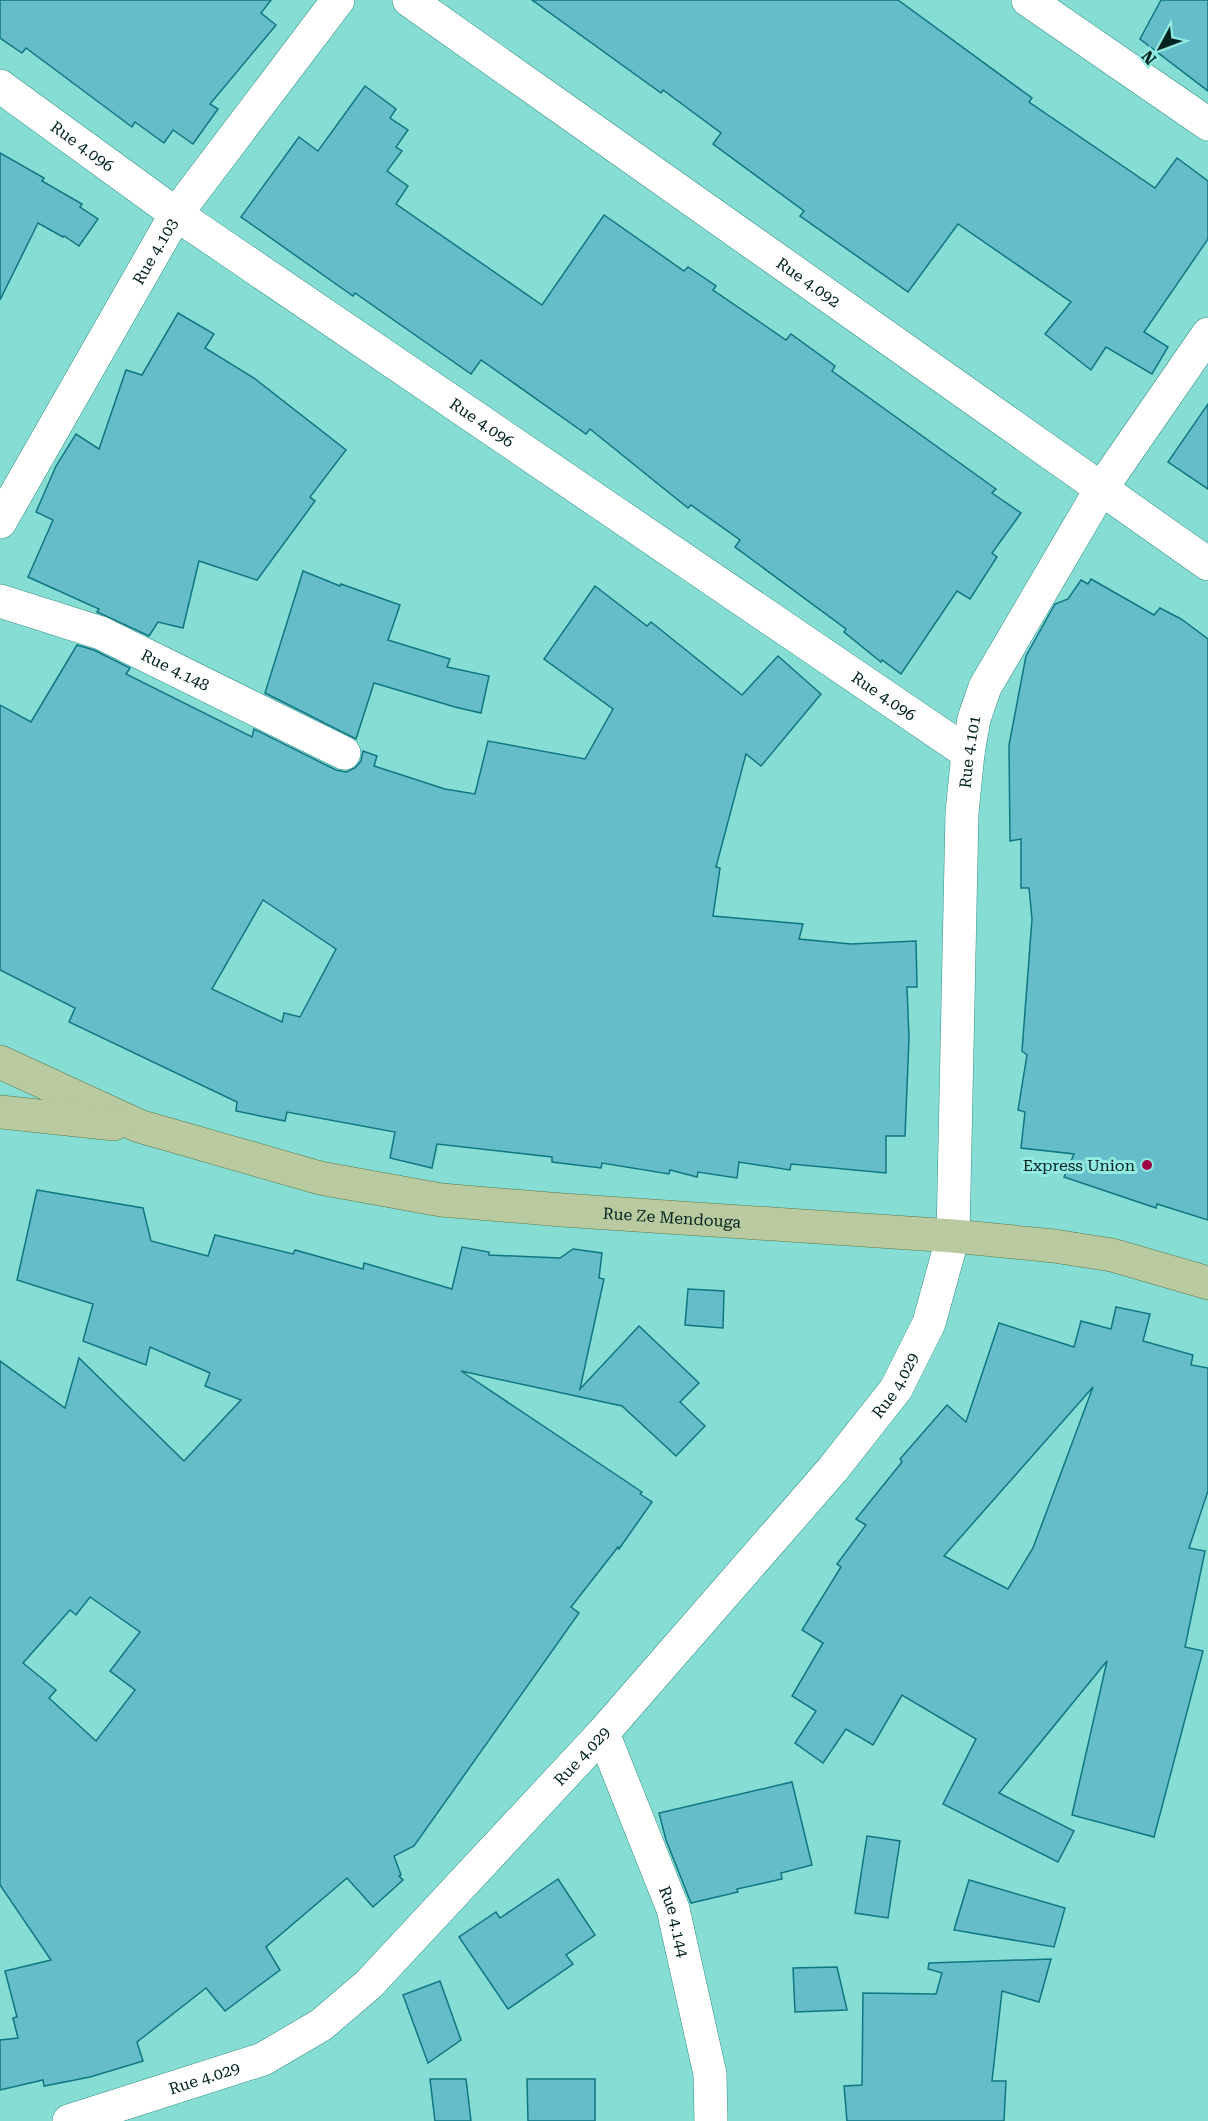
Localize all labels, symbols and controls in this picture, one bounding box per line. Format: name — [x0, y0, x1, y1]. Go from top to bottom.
north arrow — [1130, 18, 1190, 78]
text: N — [1138, 47, 1160, 68]
street label: Rue 4.096 — [47, 117, 118, 175]
street label: Rue 4.103 — [128, 214, 181, 288]
street label: Rue 4.092 — [773, 253, 844, 311]
street label: Rue 4.096 — [446, 394, 518, 451]
street label: Rue 4.148 — [138, 645, 213, 695]
street label: Rue 4.096 — [848, 667, 920, 724]
street label: Rue 4.101 — [955, 714, 984, 789]
place label: Express Union — [1023, 1156, 1135, 1175]
marker: Express Union — [1140, 1158, 1154, 1172]
street label: Rue Ze Mendouga — [602, 1203, 742, 1231]
street label: Rue 4.029 — [868, 1349, 922, 1422]
street label: Rue 4.029 — [550, 1722, 614, 1789]
street label: Rue 4.144 — [655, 1883, 693, 1959]
street label: Rue 4.029 — [166, 2058, 242, 2098]

